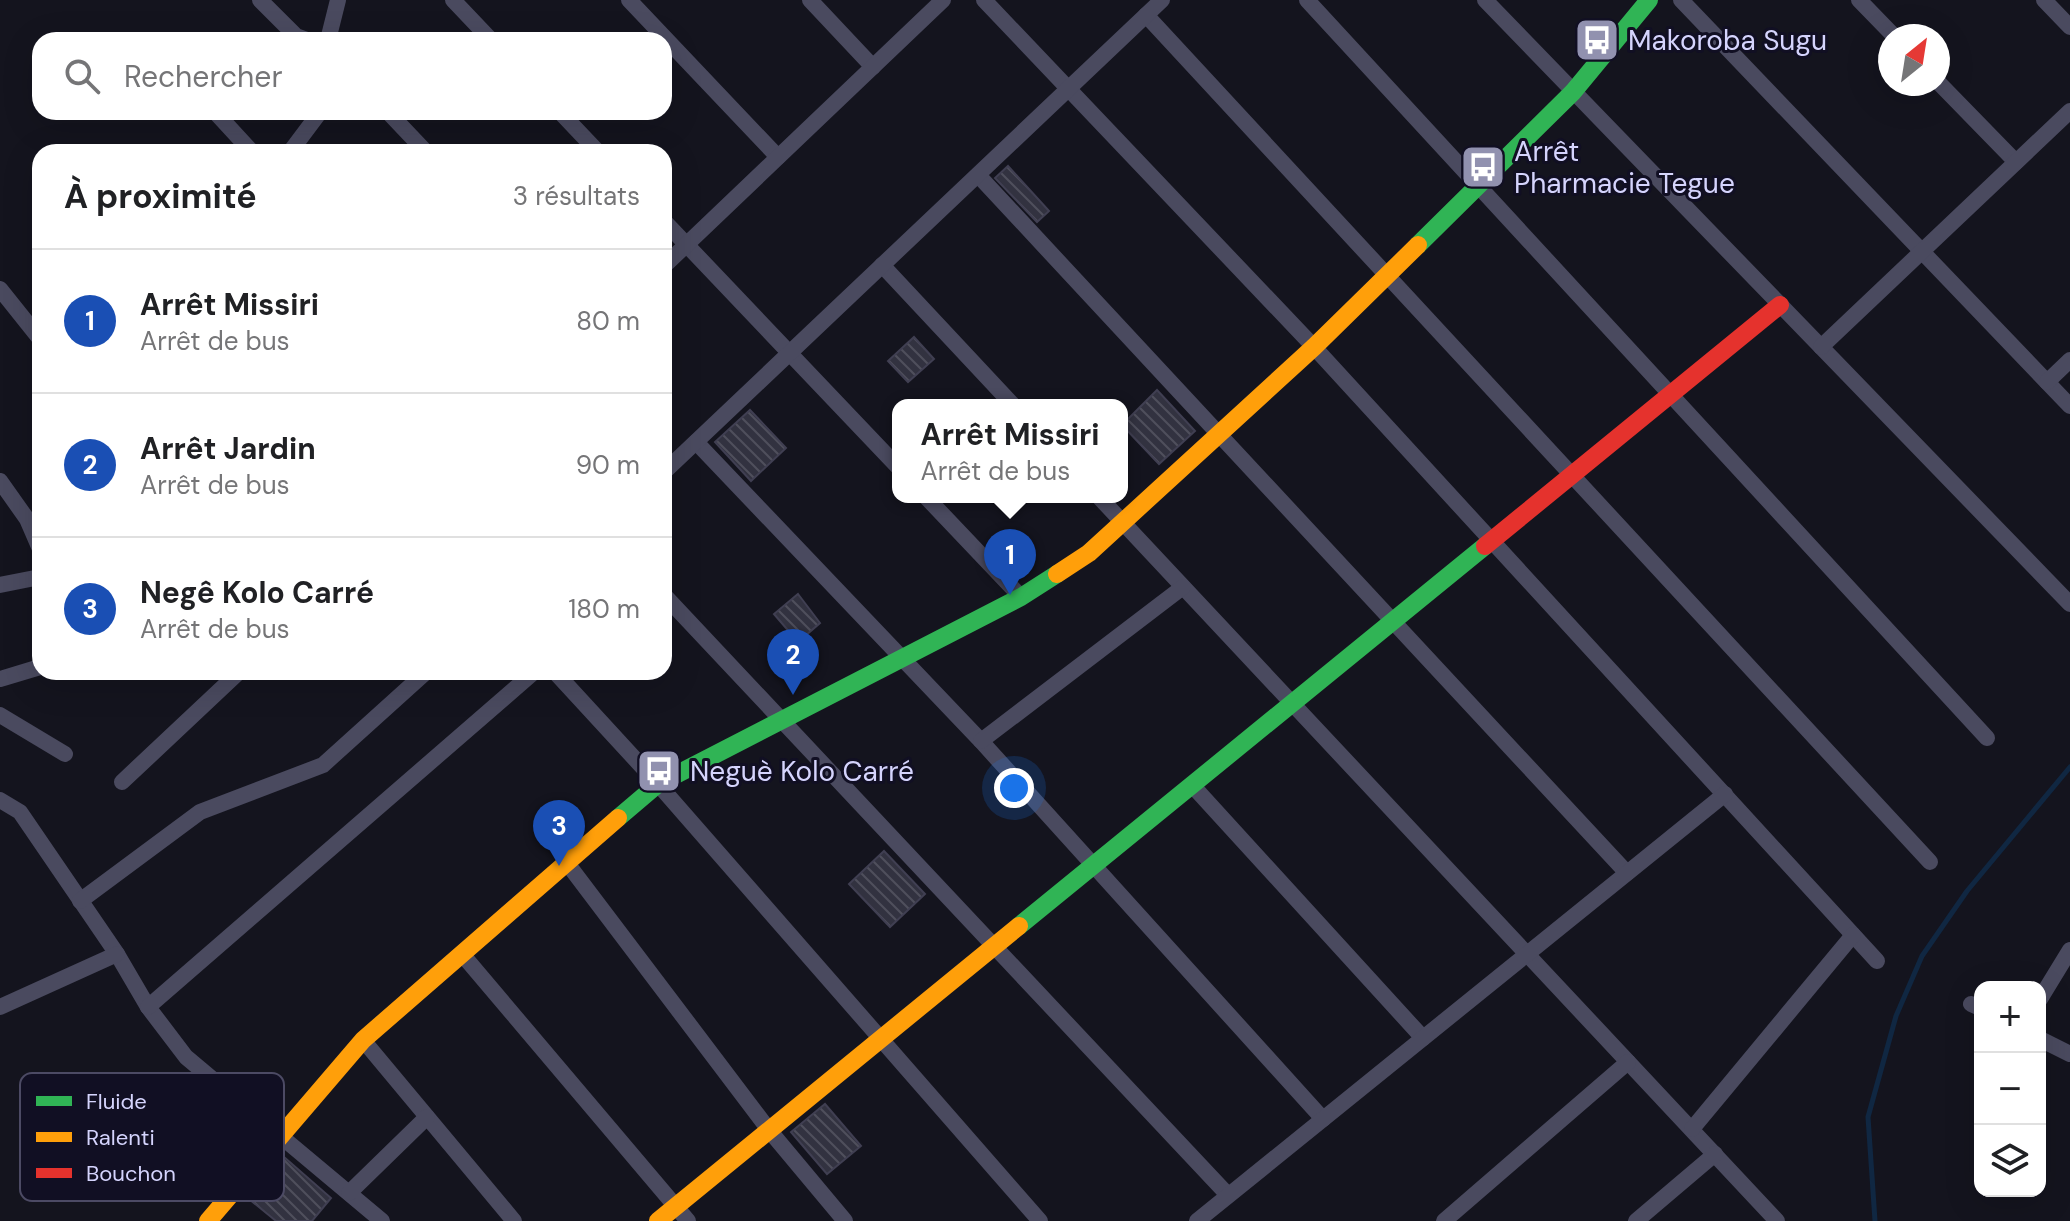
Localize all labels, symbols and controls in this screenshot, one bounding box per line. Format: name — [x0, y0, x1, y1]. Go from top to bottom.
bus stop icon: Makoroba Sugu — [1573, 16, 1621, 64]
place label: Makoroba Sugu — [1628, 22, 1827, 59]
north arrow — [1878, 24, 1950, 96]
search box — [32, 32, 672, 120]
icon: search — [60, 54, 104, 98]
text: Rechercher — [124, 57, 283, 96]
place label: Arrêt Pharmacie Tegue — [1514, 133, 1735, 202]
bus stop icon: Arrêt Pharmacie Tegue — [1459, 143, 1507, 191]
text: À proximité — [64, 174, 257, 219]
text: 3 résultats — [513, 179, 640, 213]
text: Arrêt Missiri — [140, 285, 319, 324]
text: 1 — [85, 304, 95, 338]
text: 80 m — [576, 304, 640, 338]
text: Arrêt de bus — [140, 324, 290, 358]
popup — [892, 399, 1128, 503]
text: Arrêt Missiri — [921, 415, 1099, 454]
text: Arrêt Jardin — [140, 429, 316, 468]
text: 2 — [82, 448, 98, 482]
text: 90 m — [576, 448, 640, 482]
text: Arrêt de bus — [921, 454, 1070, 488]
text: Arrêt de bus — [140, 468, 290, 502]
pin: 1 — [984, 529, 1036, 595]
text: Negê Kolo Carré — [140, 573, 374, 612]
text: 3 — [82, 592, 98, 626]
text: 180 m — [568, 592, 640, 626]
text: Arrêt de bus — [140, 612, 290, 646]
pin: 2 — [767, 629, 819, 695]
bus stop icon: Neguè Kolo Carré — [635, 747, 683, 795]
place label: Neguè Kolo Carré — [690, 753, 914, 790]
your location — [994, 768, 1034, 808]
pin: 3 — [533, 800, 585, 866]
map controls — [1974, 981, 2046, 1197]
button: + — [1974, 981, 2046, 1053]
button: − — [1974, 1053, 2046, 1125]
legend — [20, 1073, 284, 1201]
text: Fluide — [86, 1087, 147, 1116]
text: Ralenti — [86, 1123, 155, 1152]
button: layers — [1974, 1125, 2046, 1197]
text: Bouchon — [86, 1159, 176, 1188]

